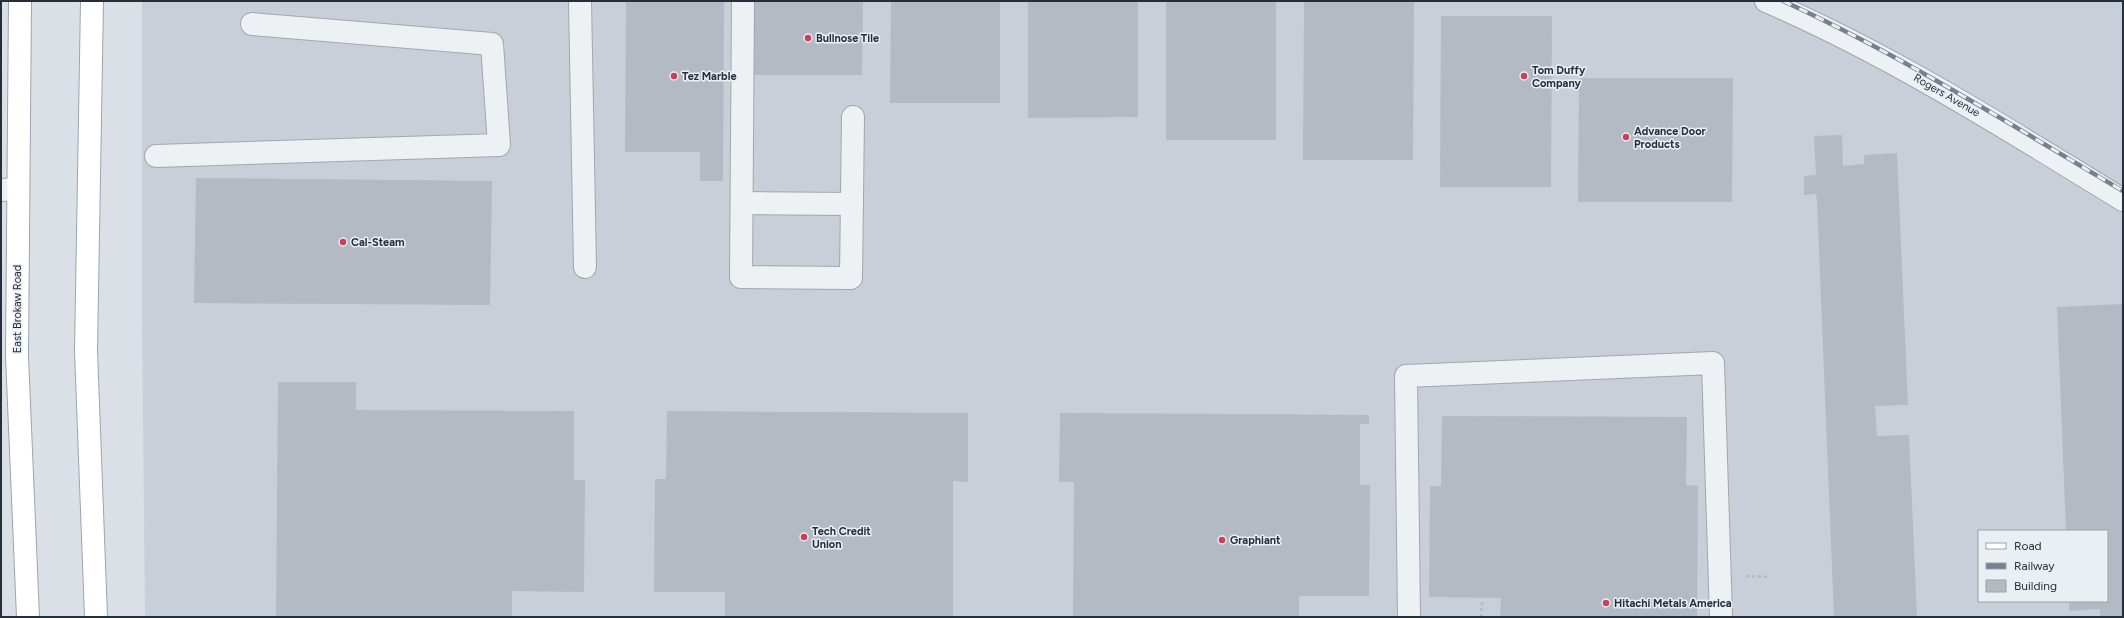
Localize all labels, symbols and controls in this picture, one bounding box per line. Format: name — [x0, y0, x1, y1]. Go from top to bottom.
place label: Bullnose Tile — [816, 32, 879, 45]
marker: Bullnose Tile — [803, 33, 813, 43]
place label: Tom Duffy Company — [1532, 64, 1586, 90]
place label: Tez Marble — [682, 70, 736, 83]
marker: Tez Marble — [669, 71, 679, 81]
marker: Tom Duffy Company — [1519, 71, 1529, 81]
street label: Rogers Avenue — [1911, 71, 1982, 120]
place label: Advance Door Products — [1634, 125, 1707, 151]
marker: Advance Door Products — [1621, 132, 1631, 142]
place label: Cal-Steam — [351, 236, 405, 249]
marker: Cal-Steam — [338, 237, 348, 247]
street label: East Brokaw Road — [11, 265, 24, 353]
place label: Tech Credit Union — [812, 525, 871, 551]
legend — [1978, 530, 2108, 602]
marker: Tech Credit Union — [799, 532, 809, 542]
place label: Graphiant — [1230, 534, 1281, 547]
marker: Graphiant — [1217, 535, 1227, 545]
text: Road — [2014, 539, 2042, 553]
text: Railway — [2014, 559, 2055, 573]
text: Building — [2014, 579, 2057, 593]
place label: Hitachi Metals America — [1614, 597, 1732, 610]
marker: Hitachi Metals America — [1601, 598, 1611, 608]

